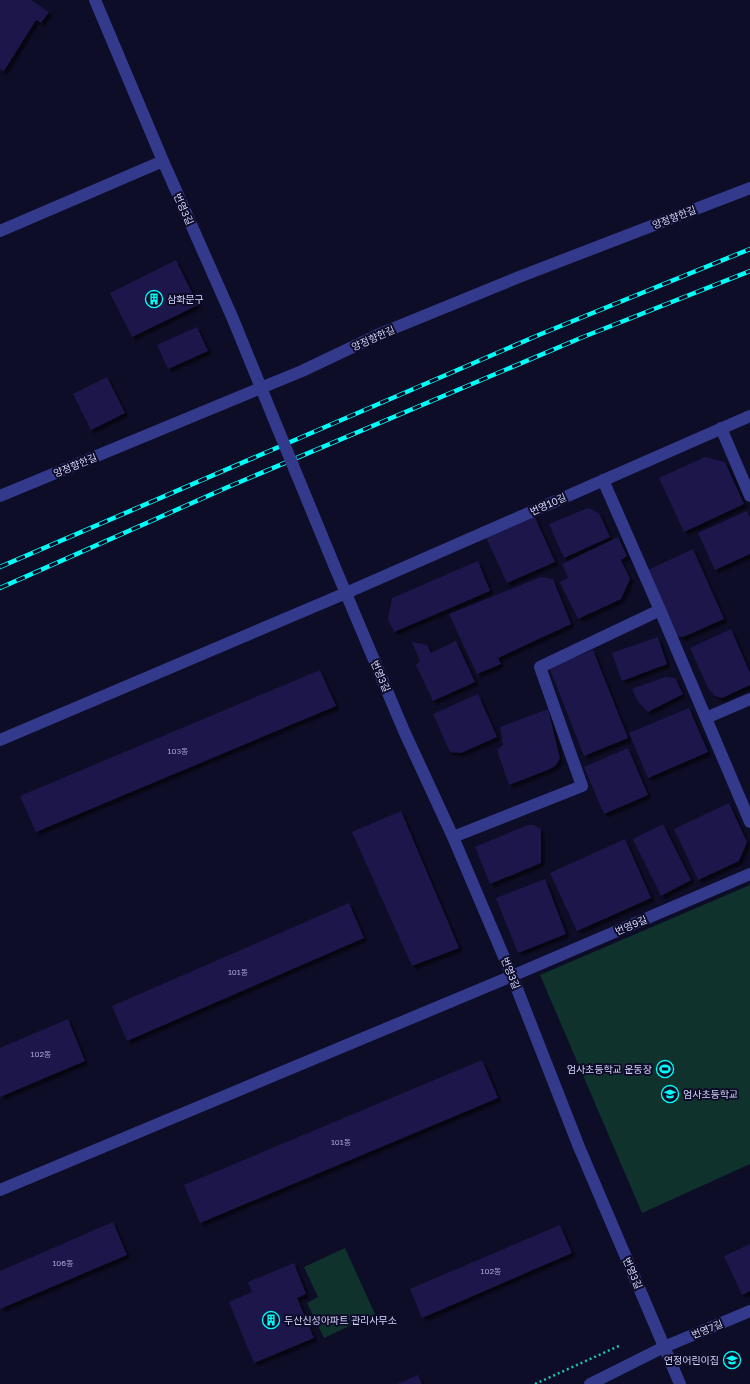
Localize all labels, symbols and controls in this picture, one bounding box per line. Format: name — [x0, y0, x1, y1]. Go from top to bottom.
street label: 번영3길 — [172, 191, 196, 227]
street label: 양정향한길 — [650, 203, 698, 231]
building icon: 삼화문구 — [144, 289, 164, 309]
place label: 삼화문구 — [167, 293, 204, 305]
street label: 양정향한길 — [350, 323, 396, 353]
street label: 양정향한길 — [51, 451, 99, 479]
street label: 번영10길 — [528, 491, 568, 517]
street label: 번영3길 — [369, 658, 393, 694]
house number: 103동 — [168, 746, 188, 756]
street label: 번영9길 — [613, 913, 649, 937]
street label: 번영3길 — [499, 955, 523, 991]
house number: 101동 — [228, 967, 248, 977]
house number: 102동 — [31, 1049, 51, 1059]
sports icon: 엄사초등학교 운동장 — [655, 1059, 675, 1079]
place label: 엄사초등학교 운동장 — [567, 1063, 652, 1075]
school or university icon: 엄사초등학교 — [660, 1084, 680, 1104]
place label: 엄사초등학교 — [683, 1088, 738, 1100]
house number: 101동 — [331, 1137, 351, 1147]
street label: 번영3길 — [621, 1255, 645, 1291]
house number: 106동 — [52, 1258, 74, 1268]
house number: 102동 — [481, 1266, 501, 1276]
building icon: 두산신성아파트 관리사무소 — [261, 1310, 281, 1330]
place label: 두산신성아파트 관리사무소 — [284, 1314, 397, 1326]
street label: 번영7길 — [689, 1317, 725, 1341]
school or university icon: 연정어린이집 — [722, 1350, 742, 1370]
place label: 연정어린이집 — [664, 1354, 719, 1366]

